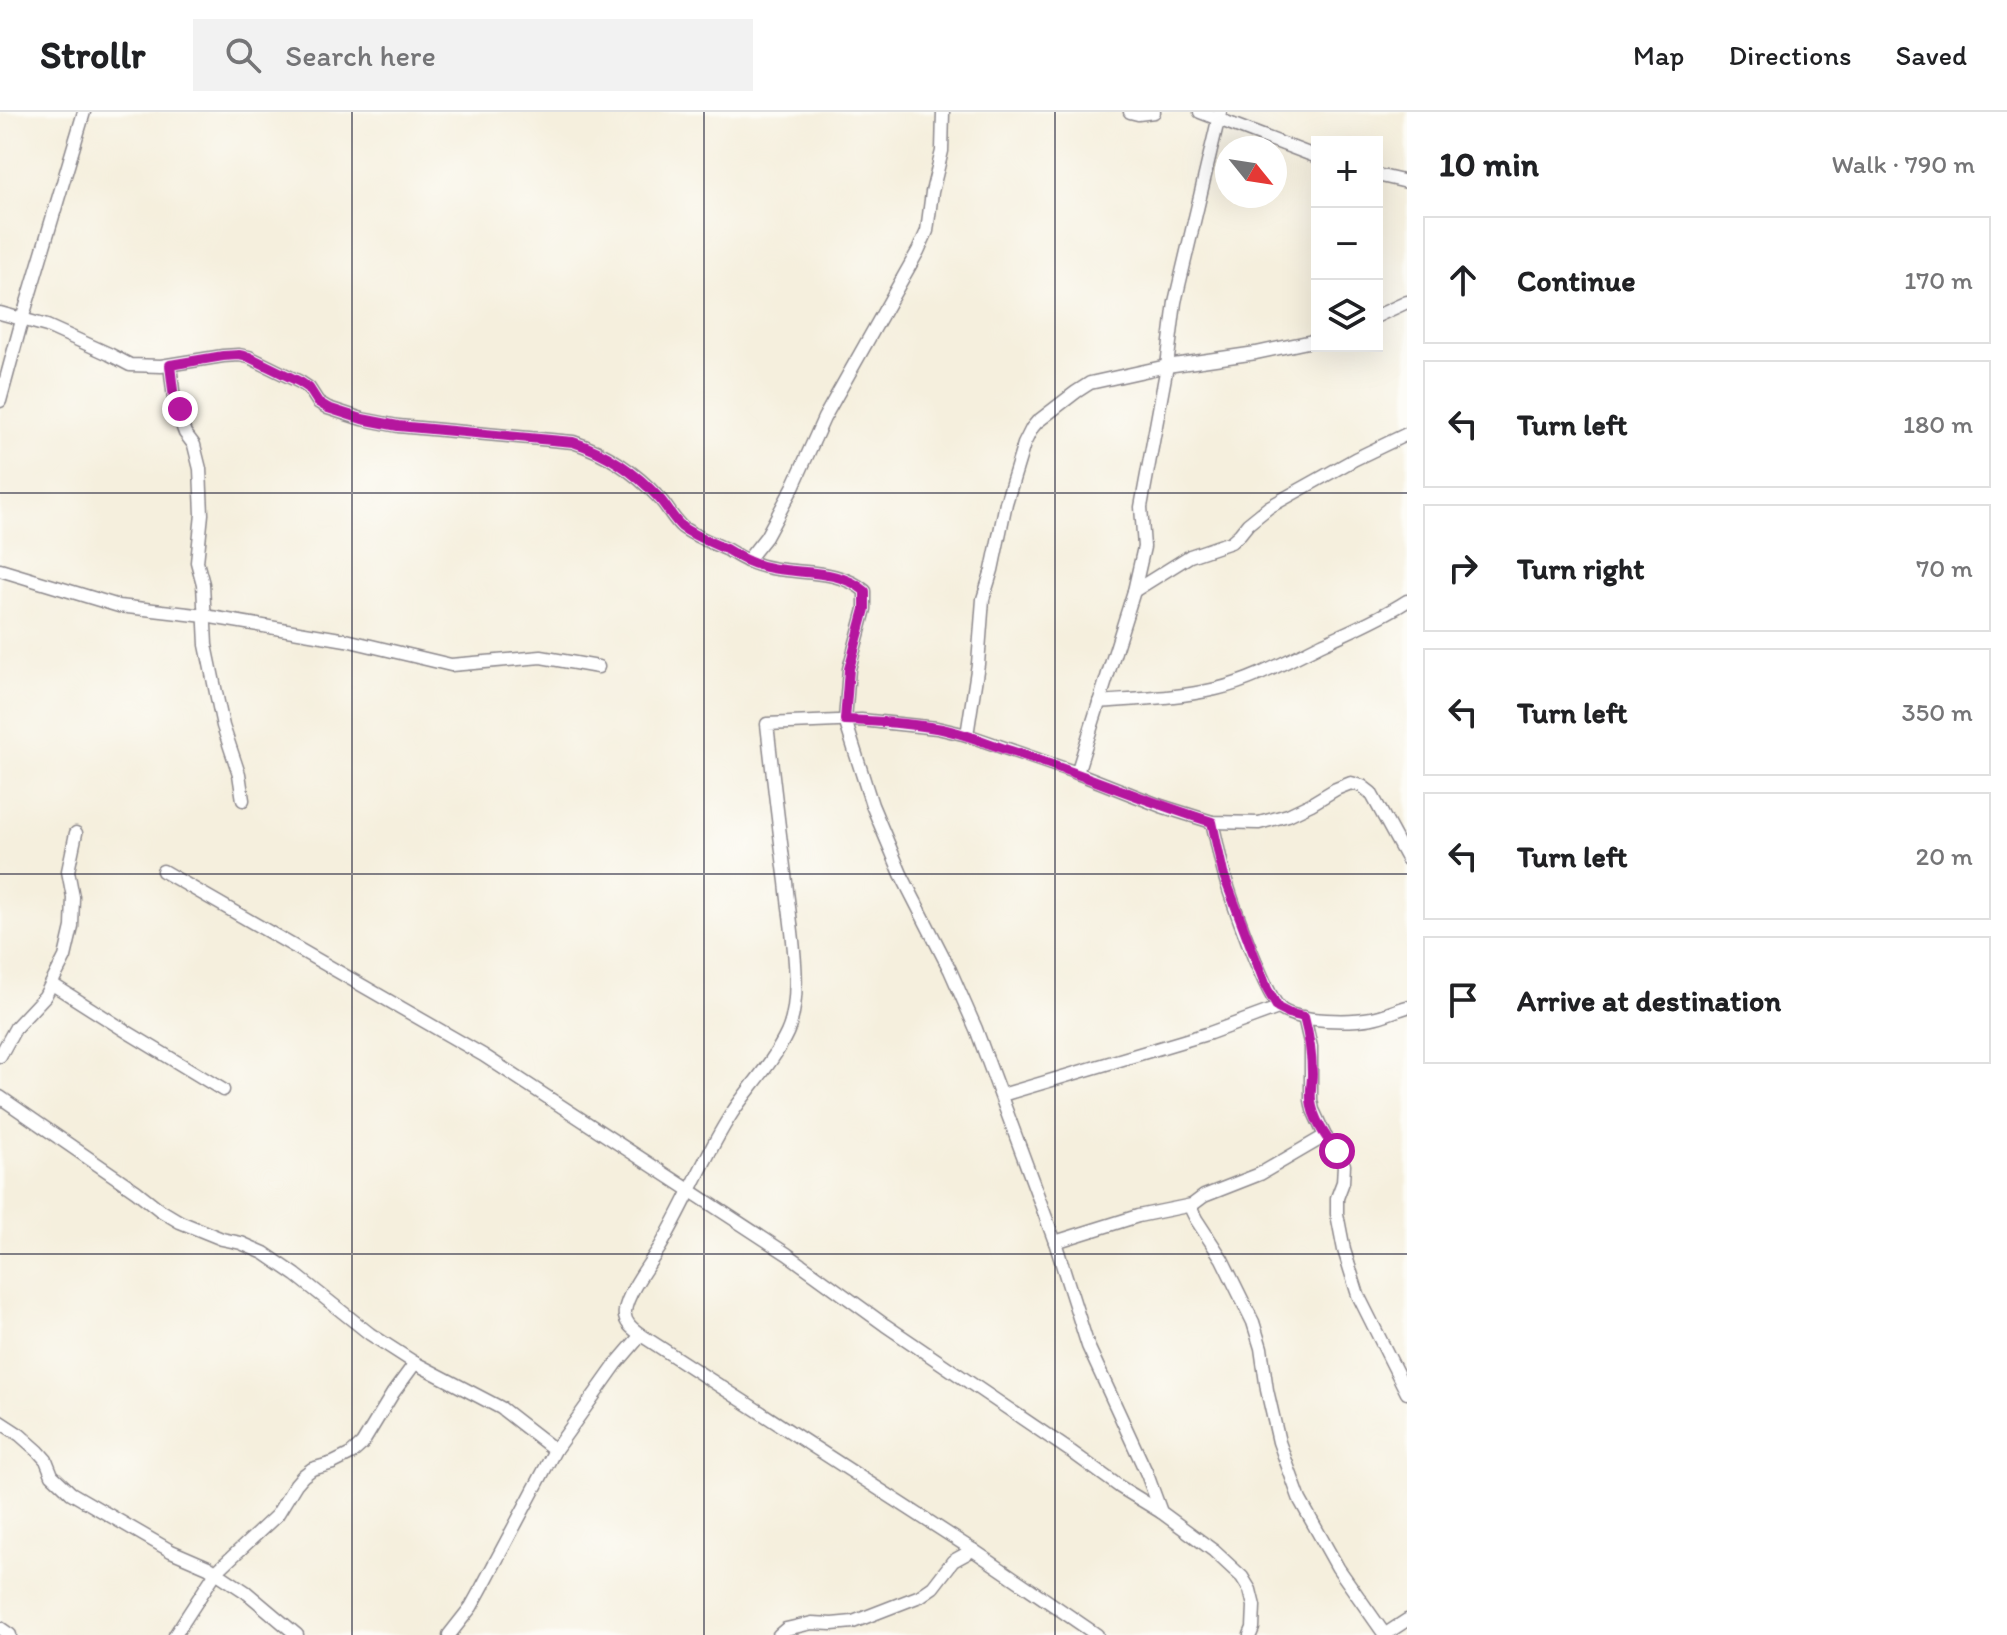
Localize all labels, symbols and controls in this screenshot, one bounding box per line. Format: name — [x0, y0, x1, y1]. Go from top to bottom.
search box — [193, 19, 753, 91]
text: Strollr — [40, 32, 145, 78]
icon: search — [221, 33, 265, 77]
text: Search here — [285, 37, 436, 74]
text: Map — [1633, 38, 1684, 72]
text: Directions — [1728, 38, 1852, 72]
text: Saved — [1896, 38, 1967, 72]
north arrow — [1215, 136, 1287, 208]
map controls — [1311, 136, 1383, 352]
button: + — [1311, 136, 1383, 208]
text: 10 min — [1439, 144, 1539, 185]
text: Walk · 790 m — [1831, 148, 1975, 180]
button: − — [1311, 208, 1383, 280]
icon: ahead — [1441, 258, 1485, 302]
text: Continue — [1517, 262, 1636, 299]
text: 170 m — [1904, 264, 1973, 296]
button: layers — [1311, 280, 1383, 352]
route end — [162, 391, 198, 427]
icon: left — [1441, 402, 1485, 446]
text: Turn left — [1517, 406, 1628, 443]
text: 180 m — [1903, 408, 1973, 440]
icon: right — [1441, 546, 1485, 590]
text: Turn right — [1517, 550, 1645, 587]
text: 70 m — [1916, 552, 1973, 584]
icon: left — [1441, 690, 1485, 734]
text: Turn left — [1517, 694, 1628, 731]
text: 350 m — [1901, 696, 1973, 728]
icon: left — [1441, 834, 1485, 878]
text: Turn left — [1517, 838, 1628, 875]
text: 20 m — [1916, 840, 1973, 872]
icon: arrive — [1441, 978, 1485, 1022]
text: Arrive at destination — [1517, 982, 1781, 1019]
route start — [1319, 1133, 1355, 1169]

